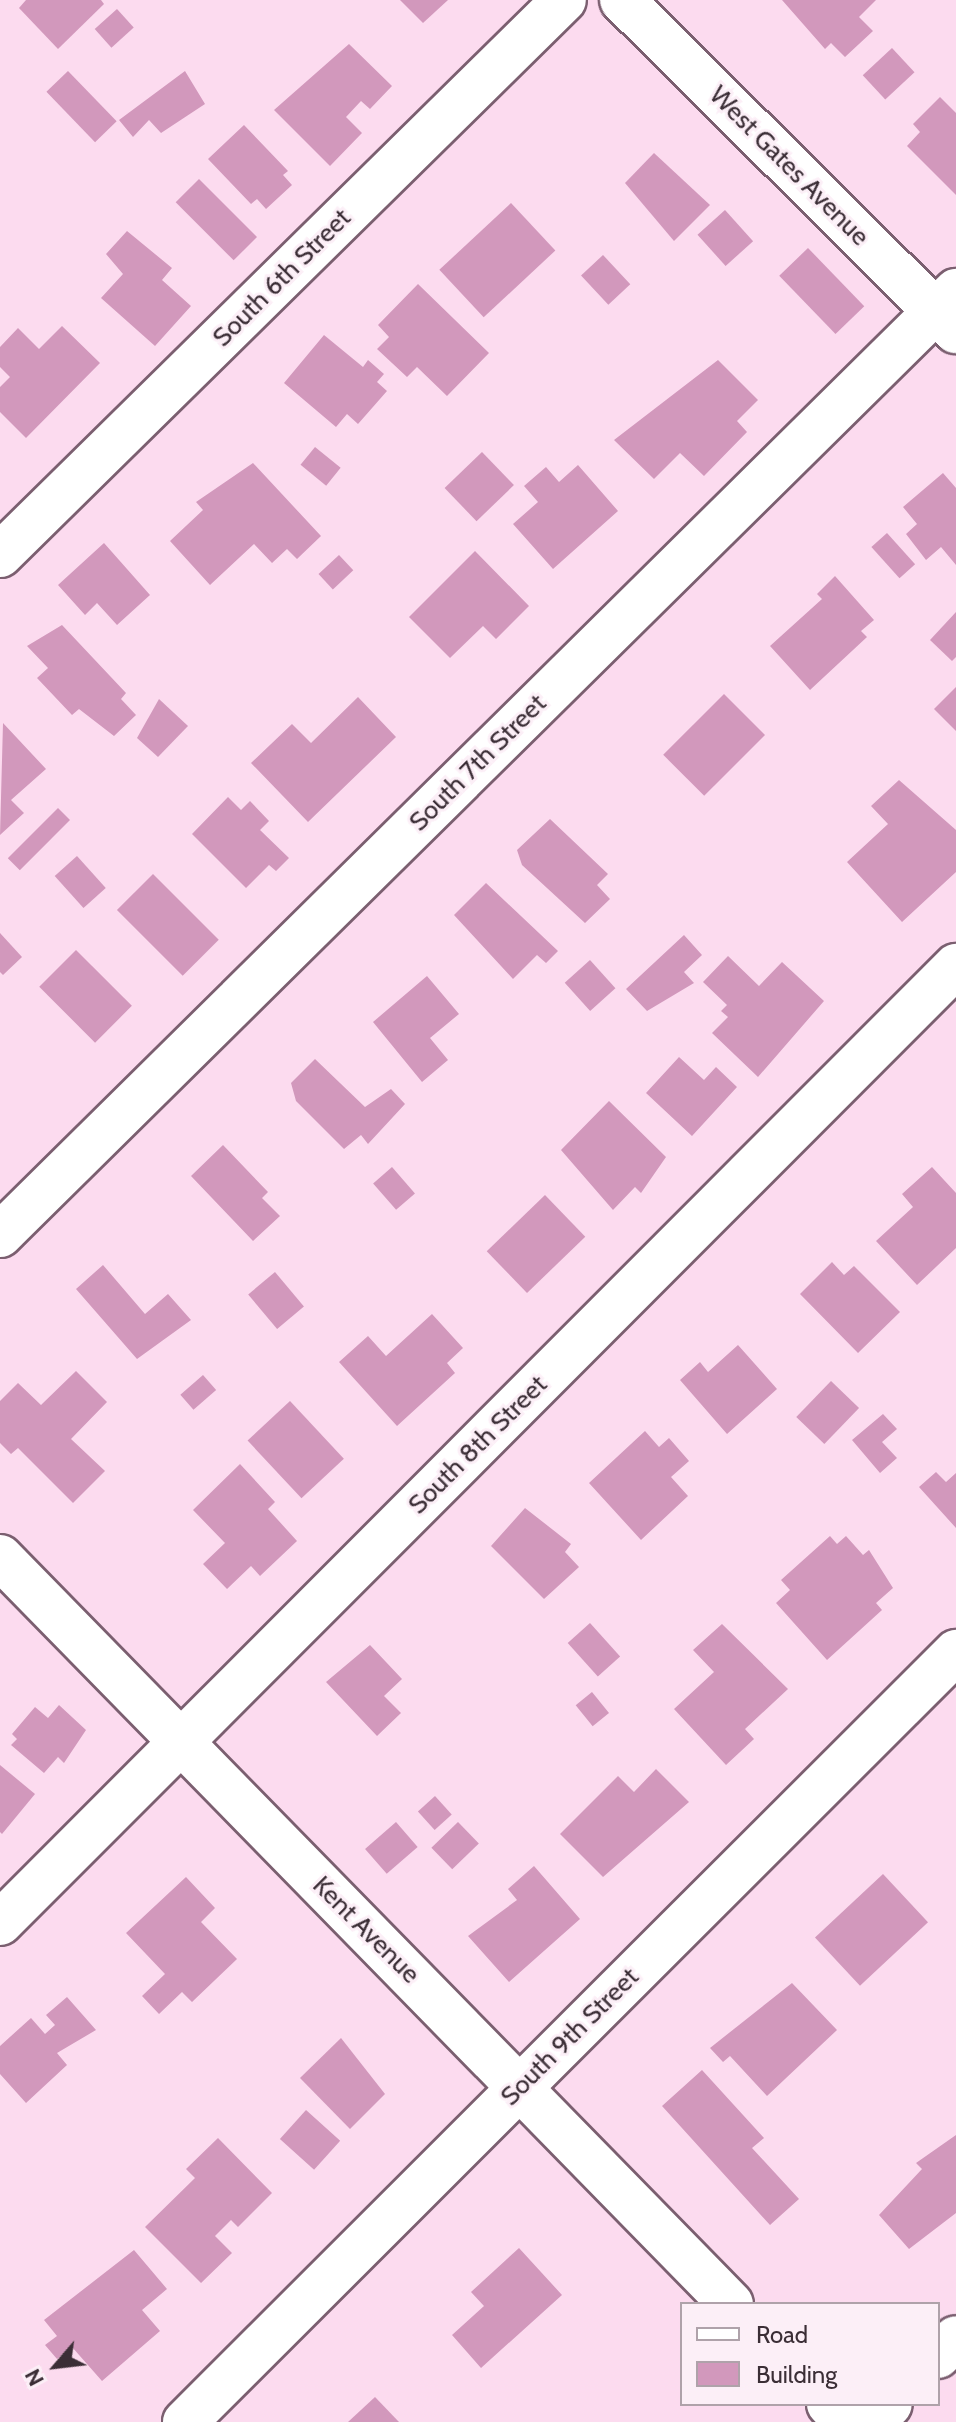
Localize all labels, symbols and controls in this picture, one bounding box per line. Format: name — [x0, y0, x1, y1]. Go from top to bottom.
street label: West Gates Avenue — [703, 80, 875, 252]
street label: South 6th Street — [207, 203, 357, 353]
street label: South 7th Street — [403, 688, 553, 838]
street label: South 8th Street — [402, 1369, 554, 1521]
street label: Kent Avenue — [306, 1870, 426, 1990]
street label: South 9th Street — [495, 1962, 645, 2112]
legend — [680, 2302, 940, 2406]
text: Road — [756, 2320, 808, 2349]
north arrow — [16, 2326, 96, 2406]
text: Building — [756, 2360, 837, 2389]
text: N — [19, 2364, 50, 2391]

